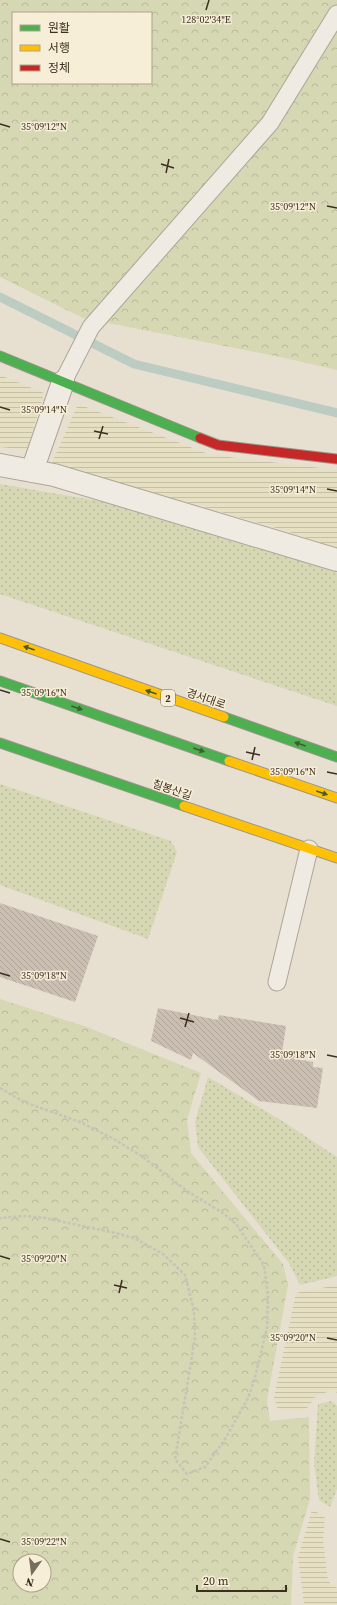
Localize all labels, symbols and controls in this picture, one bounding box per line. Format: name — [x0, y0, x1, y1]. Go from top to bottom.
legend — [12, 12, 152, 84]
text: 128°02'34"E — [181, 13, 231, 26]
text: 원활 — [48, 20, 70, 36]
text: 서행 — [48, 40, 70, 56]
text: 정체 — [48, 60, 70, 76]
text: 35°09'12"N — [21, 120, 67, 133]
text: 35°09'12"N — [270, 200, 316, 213]
text: 35°09'14"N — [21, 403, 67, 416]
text: 35°09'14"N — [270, 483, 316, 496]
one-way arrow — [22, 645, 34, 651]
street label: 경서대로 — [184, 685, 228, 713]
text: 35°09'16"N — [21, 686, 67, 699]
one-way arrow — [145, 688, 157, 694]
road number: 2 — [161, 690, 175, 706]
one-way arrow — [71, 705, 83, 711]
one-way arrow — [294, 741, 306, 747]
one-way arrow — [194, 748, 206, 754]
text: 35°09'16"N — [270, 765, 316, 778]
street label: 칠봉산길 — [150, 776, 194, 804]
one-way arrow — [317, 790, 329, 796]
text: 35°09'18"N — [21, 969, 67, 982]
text: 35°09'18"N — [270, 1048, 316, 1061]
text: 35°09'20"N — [21, 1252, 67, 1265]
text: 35°09'20"N — [270, 1331, 316, 1344]
text: 35°09'22"N — [21, 1535, 67, 1548]
north arrow — [12, 1553, 52, 1593]
scale bar — [197, 1567, 286, 1593]
text: 20 m — [203, 1573, 229, 1589]
text: N — [24, 1574, 35, 1590]

